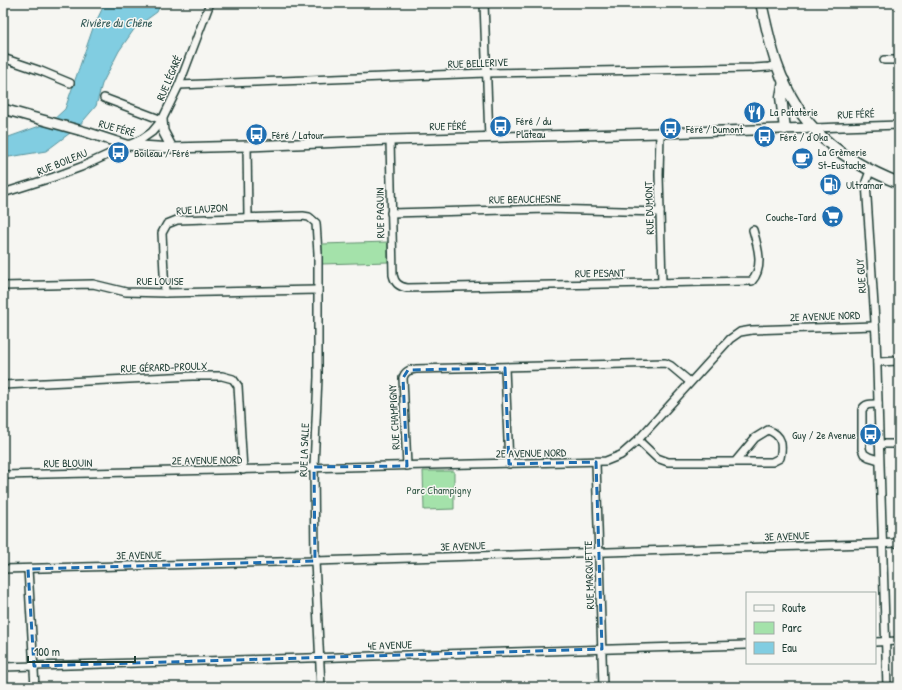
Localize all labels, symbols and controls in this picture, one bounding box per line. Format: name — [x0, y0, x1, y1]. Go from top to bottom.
water label: Rivière du Chêne — [80, 14, 153, 31]
street label: RUE LÉGARÉ — [153, 53, 185, 103]
street label: RUE BELLERIVE — [448, 55, 509, 71]
restaurant icon: La Pataterie — [742, 99, 768, 125]
place label: La Pataterie — [770, 105, 818, 119]
street label: RUE FÉRÉ — [837, 106, 875, 122]
bus stop icon: Féré / du Plateau — [488, 114, 514, 140]
place label: Féré / du Plateau — [515, 114, 552, 141]
street label: RUE FÉRÉ — [97, 116, 137, 140]
bus stop icon: Féré / Dumont — [657, 116, 683, 142]
street label: RUE FÉRÉ — [429, 119, 467, 133]
bus stop icon: Féré / Latour — [244, 122, 270, 148]
place label: Féré / Dumont — [685, 122, 743, 136]
bus stop icon: Féré / d'Oka — [751, 124, 777, 150]
place label: Féré / Latour — [271, 128, 325, 142]
place label: Féré / d'Oka — [779, 130, 829, 144]
bus stop icon: Boileau / Féré — [106, 140, 132, 166]
cafe icon: La Crèmerie St-Eustache — [789, 145, 815, 171]
place label: La Crèmerie St-Eustache — [818, 145, 867, 172]
street label: RUE BOILEAU — [35, 146, 89, 178]
place label: Boileau / Féré — [134, 146, 190, 160]
fuel station icon: Ultramar — [818, 172, 844, 198]
place label: Ultramar — [846, 178, 884, 192]
street label: RUE DUMONT — [641, 180, 657, 235]
street label: RUE PAQUIN — [373, 187, 387, 239]
street label: RUE BEAUCHESNE — [489, 191, 561, 207]
street label: RUE LAUZON — [176, 200, 228, 218]
supermarket icon: Couche-Tard — [819, 204, 845, 230]
place label: Couche-Tard — [765, 210, 817, 224]
street label: RUE GUY — [853, 258, 869, 294]
street label: RUE PESANT — [575, 266, 626, 280]
street label: RUE LOUISE — [136, 274, 184, 288]
street label: 2E AVENUE NORD — [790, 308, 861, 324]
street label: RUE GÉRARD-PROULX — [120, 358, 208, 376]
street label: RUE CHAMPIGNY — [385, 384, 403, 450]
bus stop icon: Guy / 2e Avenue — [858, 422, 884, 448]
street label: RUE LA SALLE — [296, 423, 312, 477]
place label: Guy / 2e Avenue — [792, 428, 857, 442]
street label: 2E AVENUE NORD — [496, 445, 567, 461]
street label: 2E AVENUE NORD — [172, 452, 243, 468]
street label: RUE BLOUIN — [44, 456, 93, 470]
park label: Parc Champigny — [407, 483, 472, 497]
street label: 3E AVENUE — [764, 528, 810, 544]
street label: 3E AVENUE — [440, 538, 486, 554]
street label: RUE MARQUETTE — [581, 540, 597, 610]
street label: 3E AVENUE — [116, 548, 162, 562]
legend — [746, 592, 876, 664]
text: Route — [782, 599, 806, 616]
text: Parc — [782, 619, 802, 636]
street label: 4E AVENUE — [367, 637, 413, 653]
scale bar — [28, 638, 135, 664]
text: Eau — [782, 639, 797, 656]
text: 100 m — [34, 643, 60, 660]

